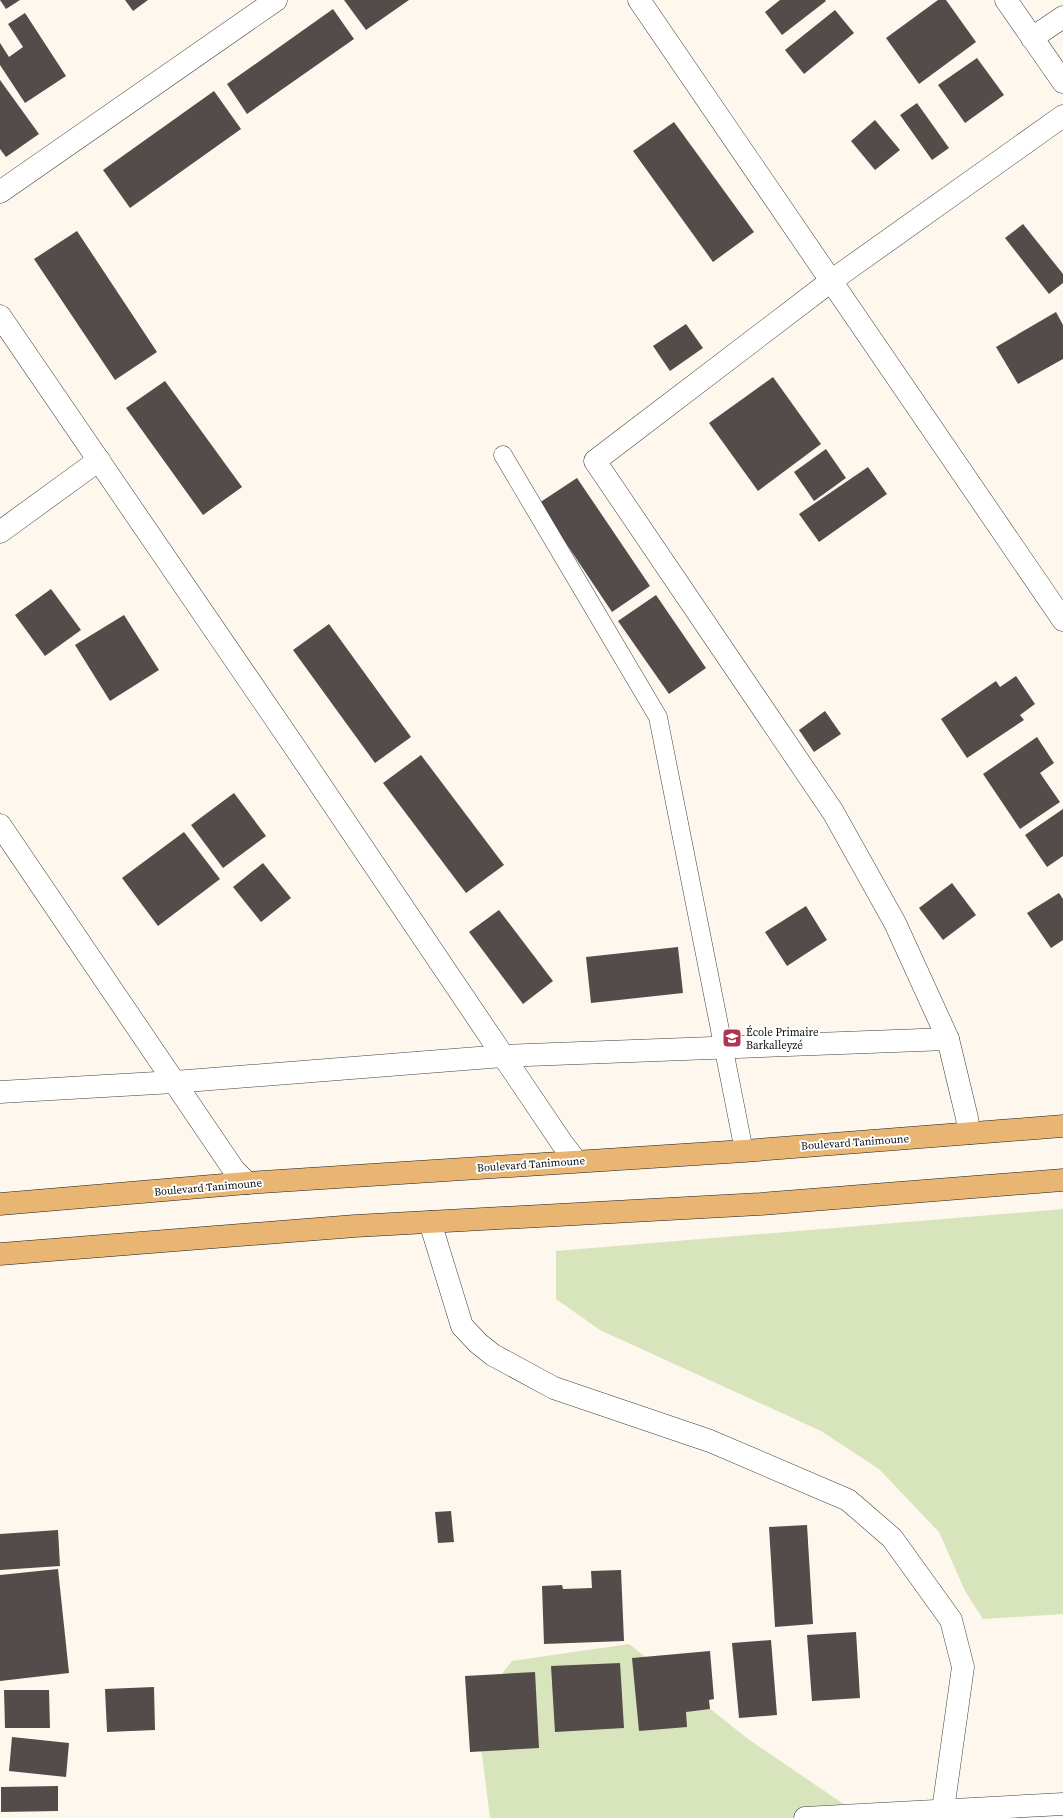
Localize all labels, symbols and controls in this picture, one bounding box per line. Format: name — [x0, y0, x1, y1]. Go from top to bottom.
place label: École Primaire Barkalleyzé — [746, 1025, 819, 1053]
school or university icon: École Primaire Barkalleyzé — [721, 1027, 743, 1049]
street label: Boulevard Tanimoune — [800, 1131, 910, 1154]
street label: Boulevard Tanimoune — [476, 1153, 586, 1176]
street label: Boulevard Tanimoune — [153, 1175, 263, 1200]

